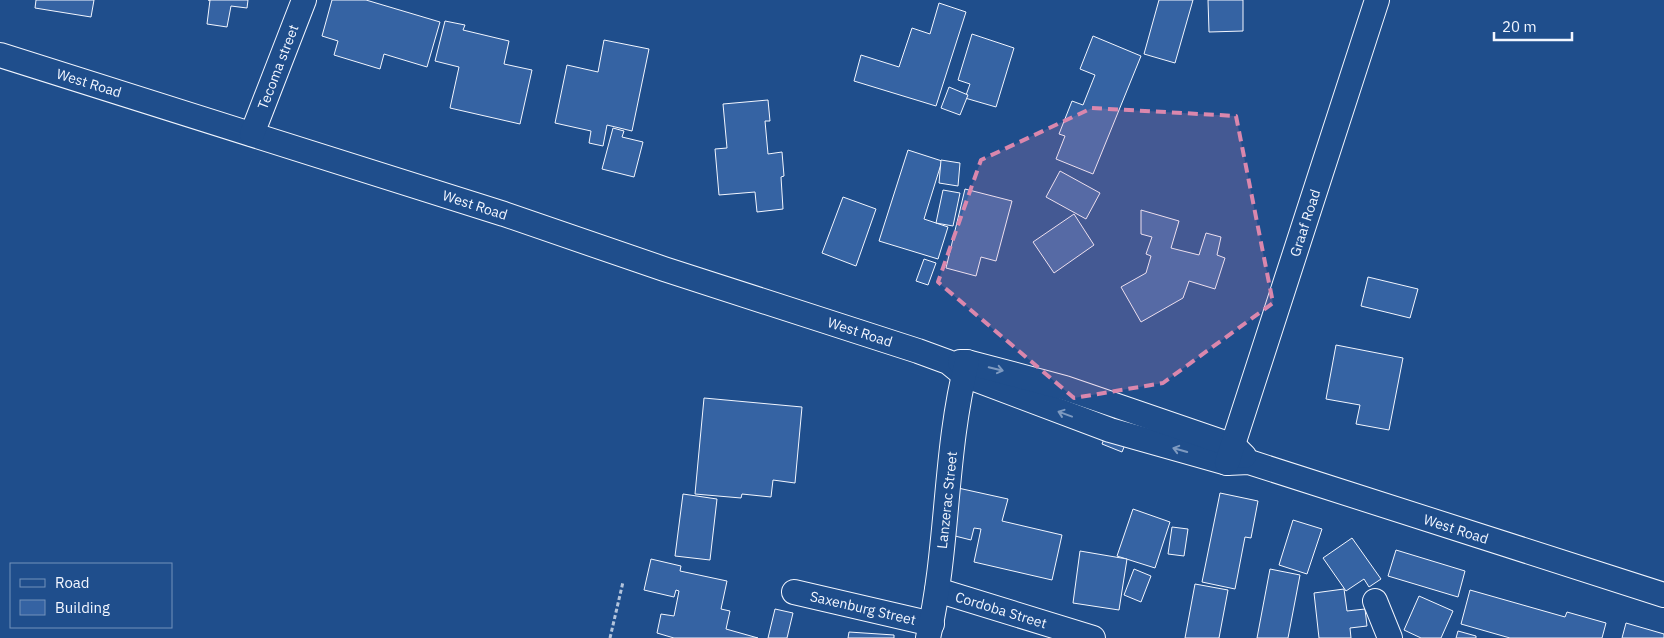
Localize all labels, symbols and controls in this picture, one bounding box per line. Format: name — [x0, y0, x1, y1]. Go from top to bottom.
scale bar — [1494, 10, 1572, 42]
text: 20 m — [1502, 17, 1537, 36]
street label: Tecoma street — [254, 22, 302, 112]
street label: West Road — [54, 65, 124, 101]
street label: West Road — [440, 186, 510, 224]
street label: Graaf Road — [1286, 187, 1324, 259]
street label: West Road — [825, 313, 895, 351]
one-way arrow — [987, 365, 1003, 374]
one-way arrow — [1057, 409, 1073, 418]
one-way arrow — [1173, 445, 1189, 455]
street label: Lanzerac Street — [933, 450, 961, 550]
street label: West Road — [1421, 510, 1491, 548]
legend — [10, 563, 172, 628]
text: Road — [55, 573, 90, 592]
street label: Saxenburg Street — [808, 587, 918, 629]
street label: Cordoba Street — [953, 588, 1049, 632]
text: Building — [55, 598, 110, 617]

